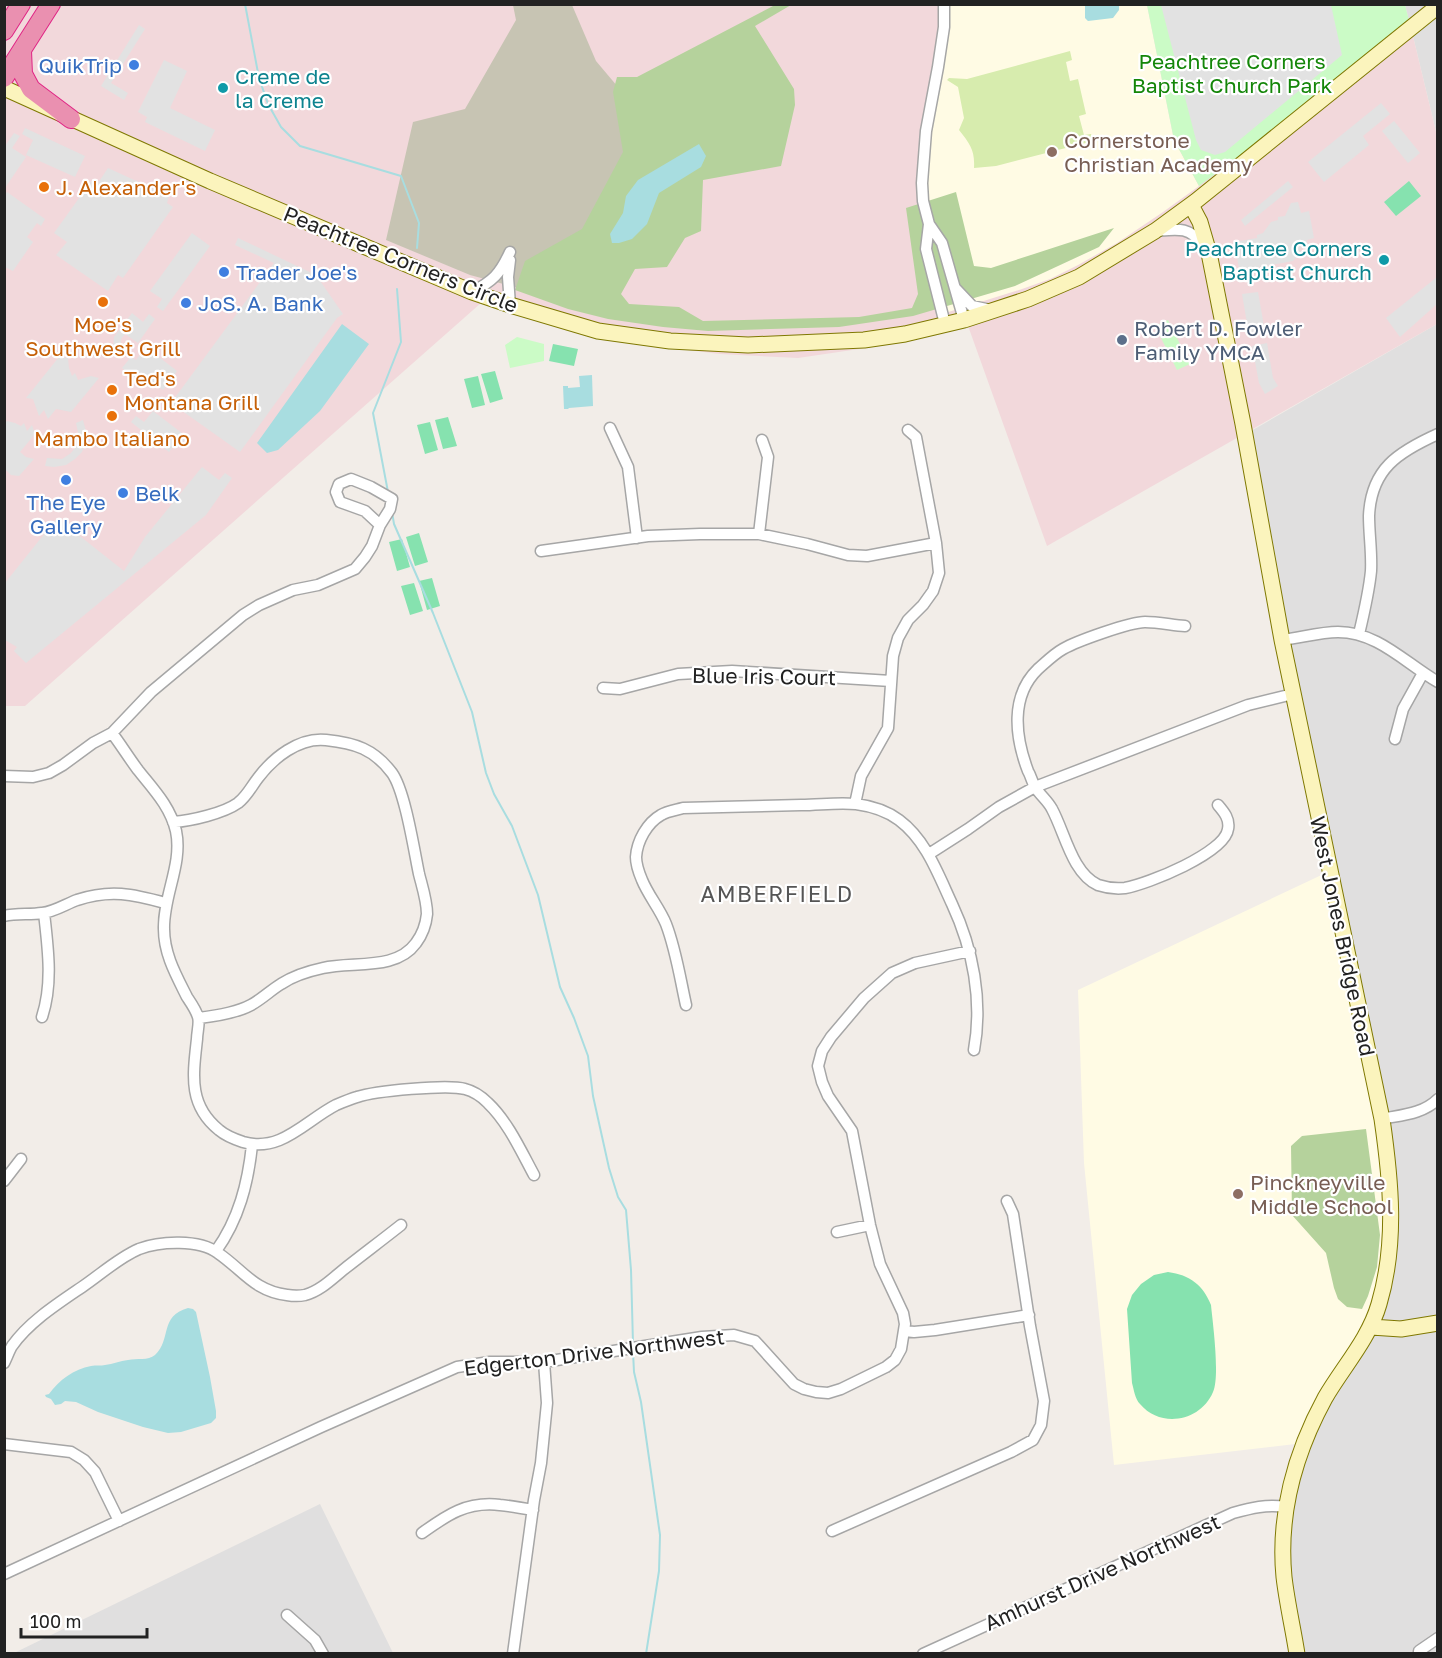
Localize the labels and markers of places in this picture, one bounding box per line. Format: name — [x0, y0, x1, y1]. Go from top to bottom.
place label: QuikTrip — [38, 52, 122, 78]
marker: QuikTrip — [127, 58, 141, 72]
place label: Creme de la Creme — [235, 63, 331, 113]
marker: Creme de la Creme — [216, 81, 230, 95]
place label: Cornerstone Christian Academy — [1064, 127, 1253, 177]
marker: Cornerstone Christian Academy — [1045, 145, 1059, 159]
place label: J. Alexander's — [56, 174, 197, 200]
marker: J. Alexander's — [37, 180, 51, 194]
place label: Peachtree Corners Baptist Church — [1185, 235, 1372, 285]
marker: Peachtree Corners Baptist Church — [1377, 253, 1391, 267]
place label: Trader Joe's — [236, 259, 358, 285]
marker: Trader Joe's — [217, 265, 231, 279]
place label: JoS. A. Bank — [198, 290, 324, 316]
marker: Moe's Southwest Grill — [96, 295, 110, 309]
marker: JoS. A. Bank — [179, 296, 193, 310]
place label: Moe's Southwest Grill — [25, 311, 181, 361]
place label: Robert D. Fowler Family YMCA — [1134, 315, 1302, 365]
marker: Robert D. Fowler Family YMCA — [1115, 333, 1129, 347]
place label: Ted's Montana Grill — [124, 365, 260, 415]
marker: Ted's Montana Grill — [105, 383, 119, 397]
marker: Mambo Italiano — [105, 409, 119, 423]
place label: Mambo Italiano — [34, 425, 190, 451]
marker: The Eye Gallery — [59, 473, 73, 487]
place label: Belk — [135, 480, 180, 506]
marker: Belk — [116, 486, 130, 500]
place label: The Eye Gallery — [26, 489, 106, 539]
place label: Pinckneyville Middle School — [1250, 1169, 1393, 1219]
marker: Pinckneyville Middle School — [1231, 1187, 1245, 1201]

